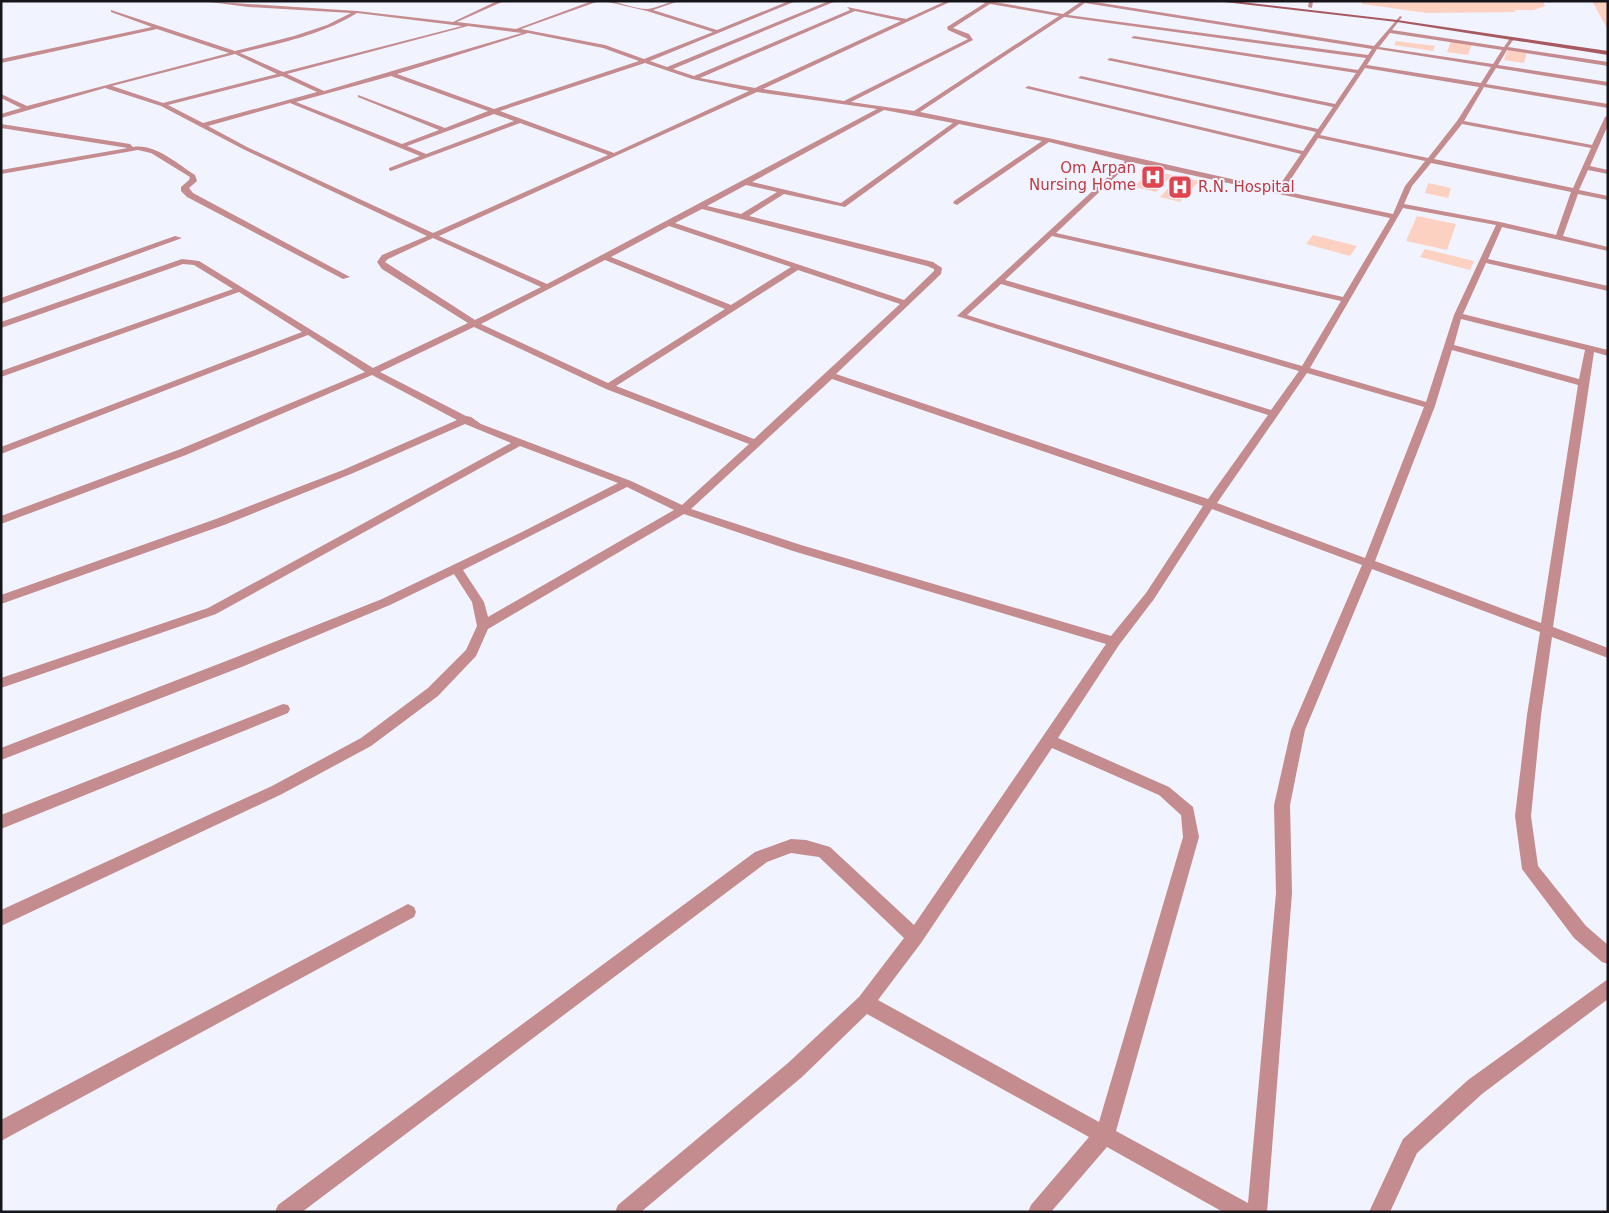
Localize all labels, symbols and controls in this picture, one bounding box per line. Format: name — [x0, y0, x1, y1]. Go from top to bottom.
place label: Om Arpan Nursing Home — [1029, 159, 1136, 194]
hospital icon: Om Arpan Nursing Home — [1140, 164, 1166, 190]
hospital icon: R.N. Hospital — [1167, 174, 1193, 200]
place label: R.N. Hospital — [1198, 178, 1295, 196]

